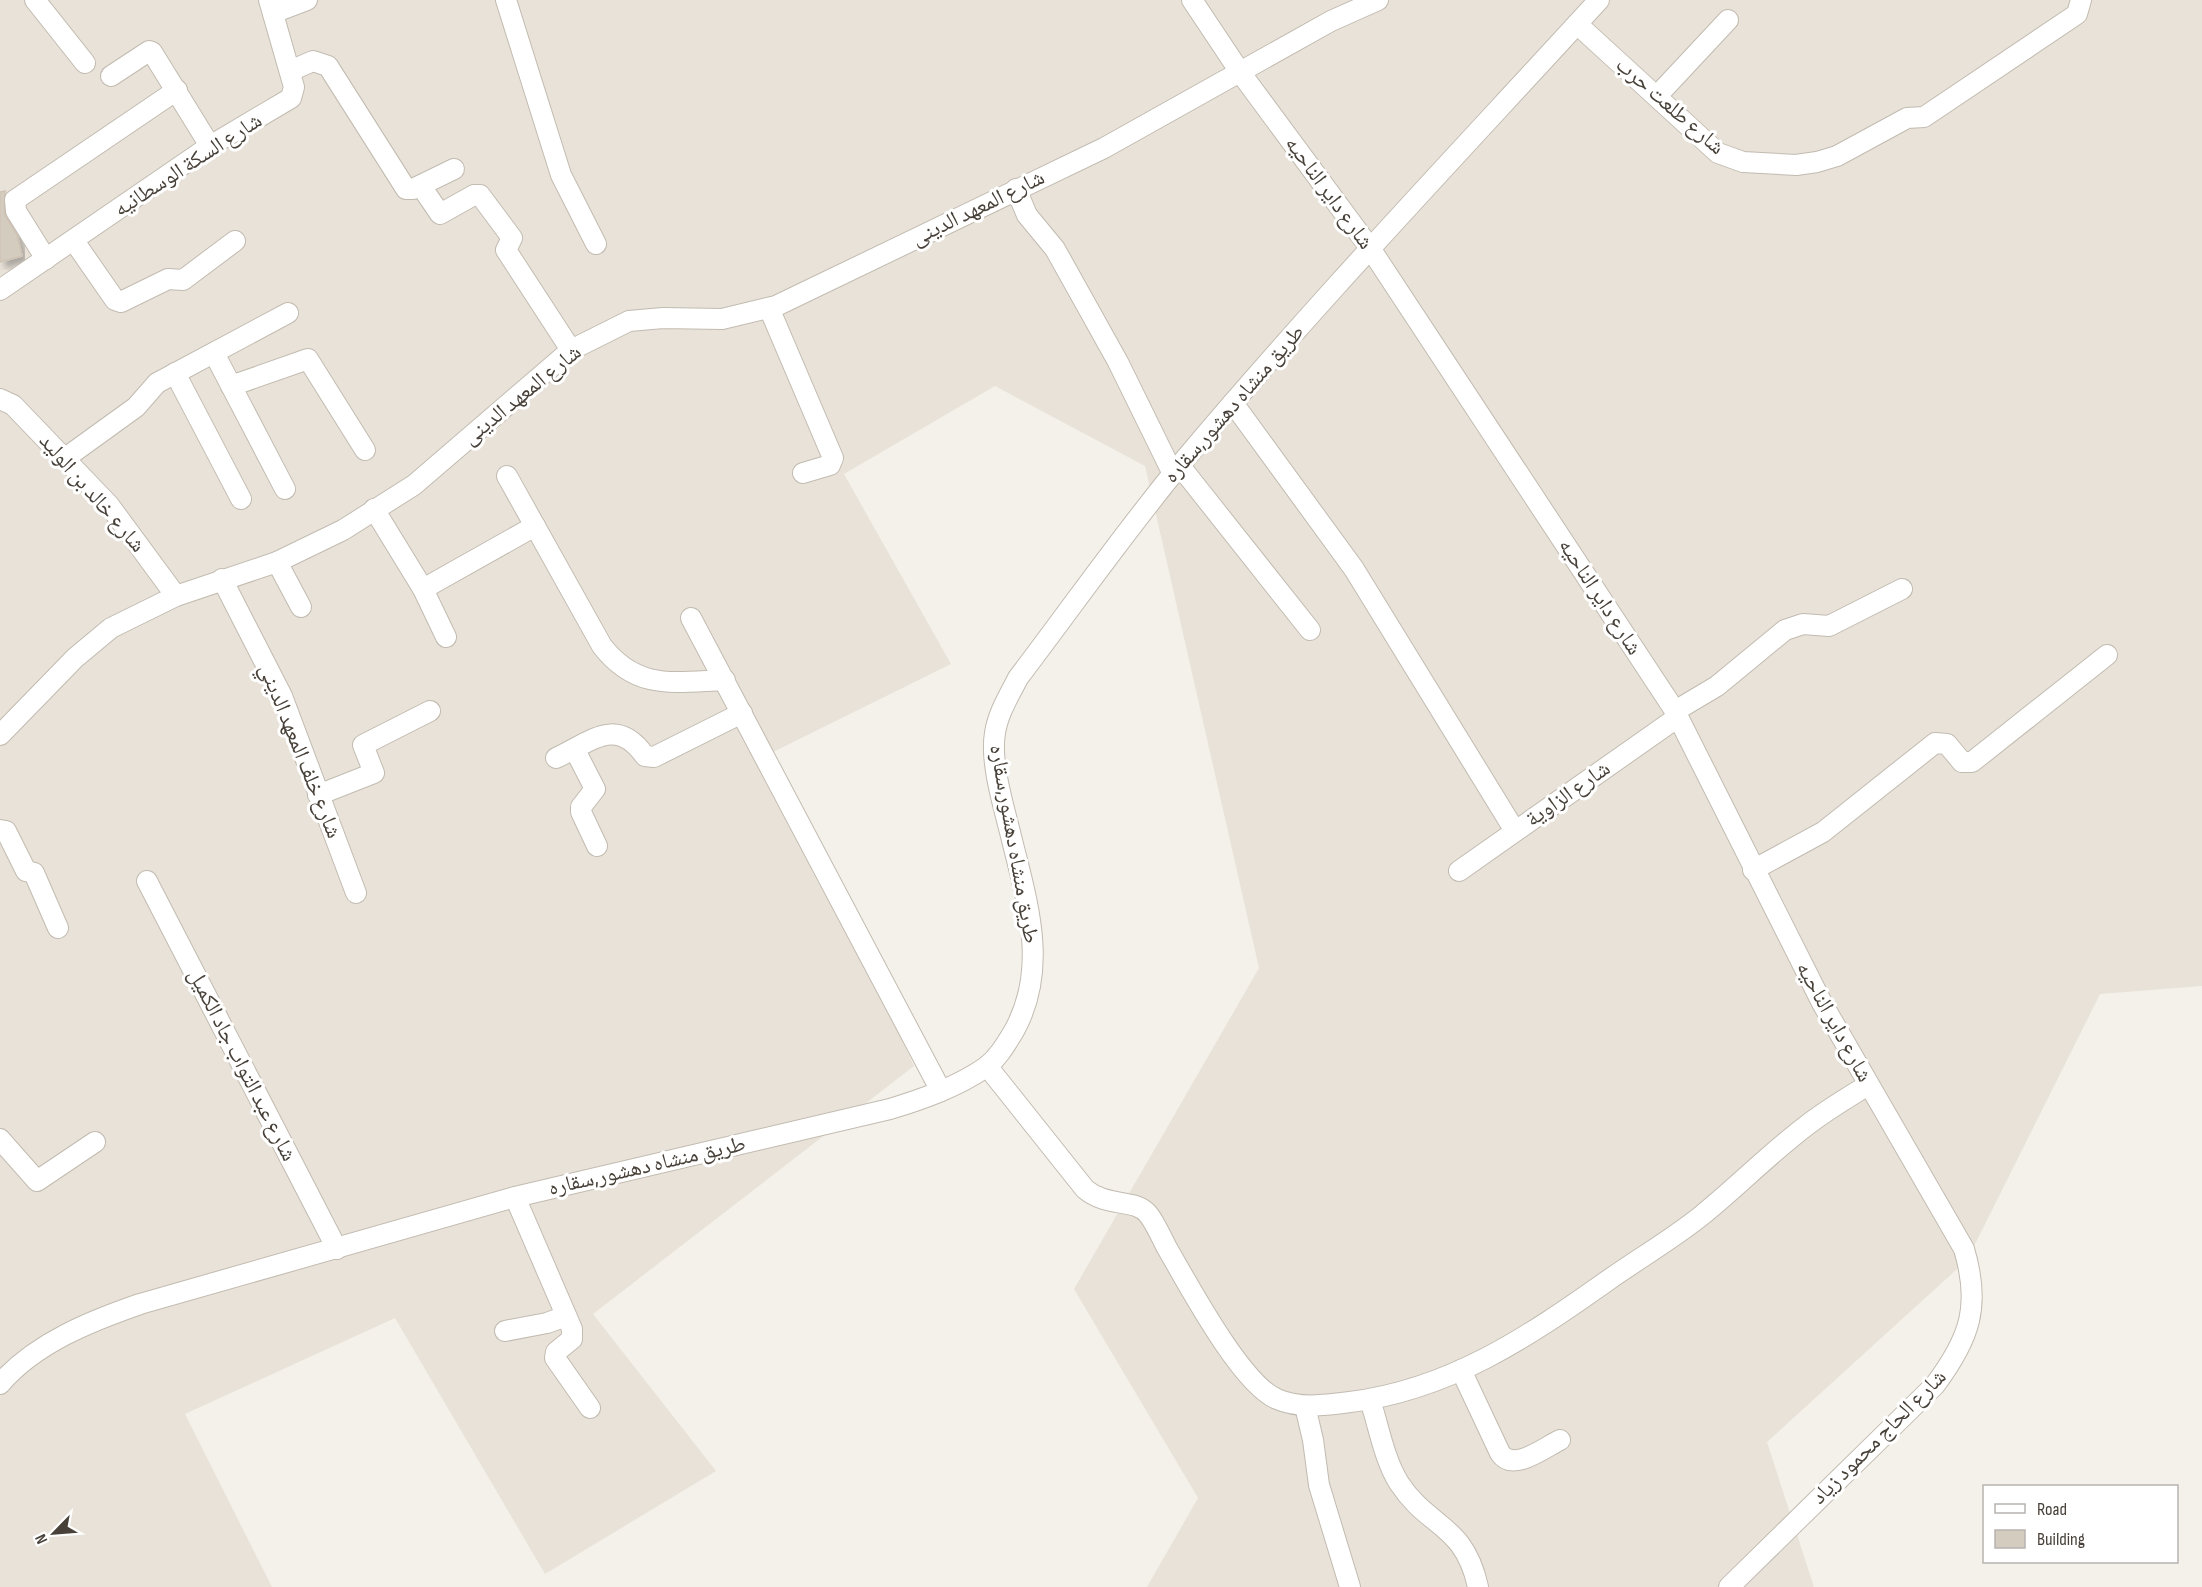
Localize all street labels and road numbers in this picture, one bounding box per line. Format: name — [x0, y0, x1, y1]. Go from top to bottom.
street label: شارع طلعت حرب — [1610, 51, 1730, 161]
street label: شارع السكة الوسطانيه — [109, 107, 267, 223]
street label: شارع داير الناحيه — [1279, 131, 1379, 255]
street label: شارع المعهد الدينى — [907, 164, 1049, 252]
street label: طريق منشاه دهشور,سقاره — [1158, 319, 1310, 489]
street label: شارع المعهد الدينى — [457, 339, 587, 451]
street label: شارع خالد بن الوليد — [33, 428, 151, 558]
street label: شارع داير الناحيه — [1552, 534, 1648, 660]
street label: شارع خلف المعهد الديني — [250, 660, 347, 843]
street label: طريق منشاه دهشور,سقاره — [983, 742, 1045, 946]
street label: شارع الزاوية — [1520, 755, 1616, 833]
street label: شارع داير الناحيه — [1790, 957, 1878, 1087]
street label: شارع عبد التواب جاد الكميل — [182, 964, 302, 1166]
street label: طريق منشاه دهشور,سقاره — [546, 1130, 748, 1202]
street label: شارع الحاج محمود زياد — [1806, 1364, 1952, 1510]

